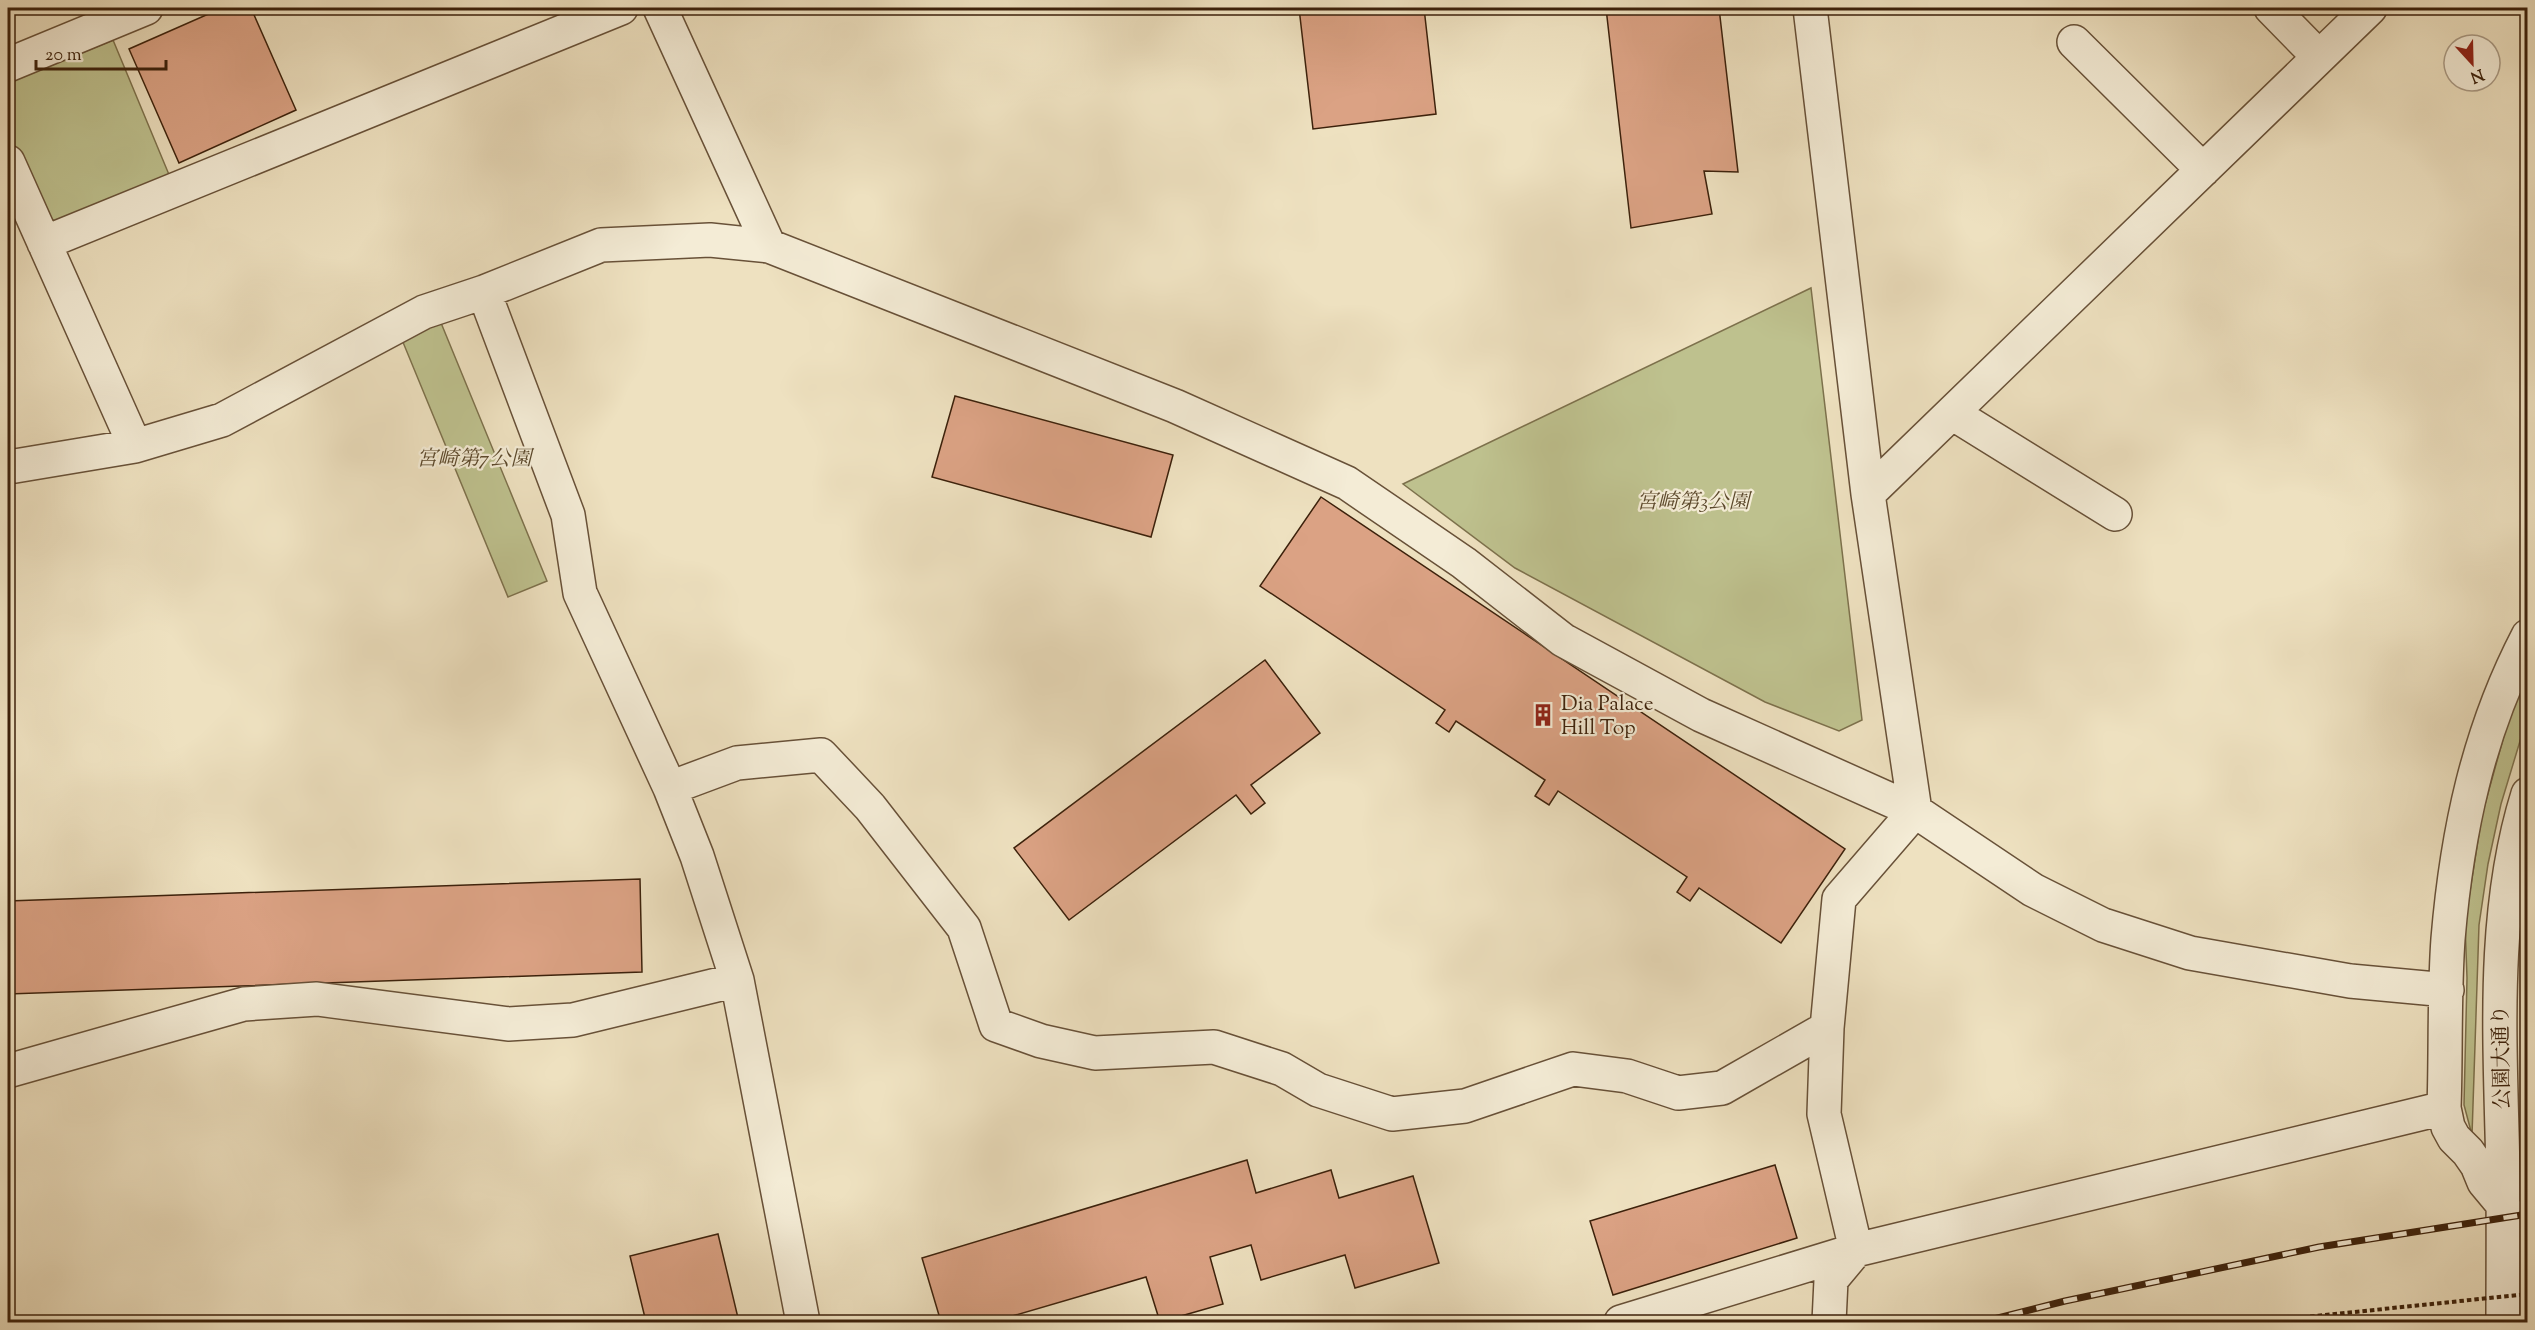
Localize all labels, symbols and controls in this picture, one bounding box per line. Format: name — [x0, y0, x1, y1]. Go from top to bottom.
scale bar — [36, 33, 166, 71]
north arrow — [2442, 33, 2502, 93]
text: 20 m — [45, 43, 82, 69]
text: N — [2466, 62, 2487, 88]
park label: 宮崎第7公園 — [417, 445, 534, 475]
park label: 宮崎第3公園 — [1636, 488, 1753, 518]
place label: Dia Palace Hill Top — [1561, 690, 1654, 744]
building icon: Dia Palace Hill Top — [1530, 702, 1556, 728]
street label: 公園大通り — [2487, 1004, 2519, 1110]

